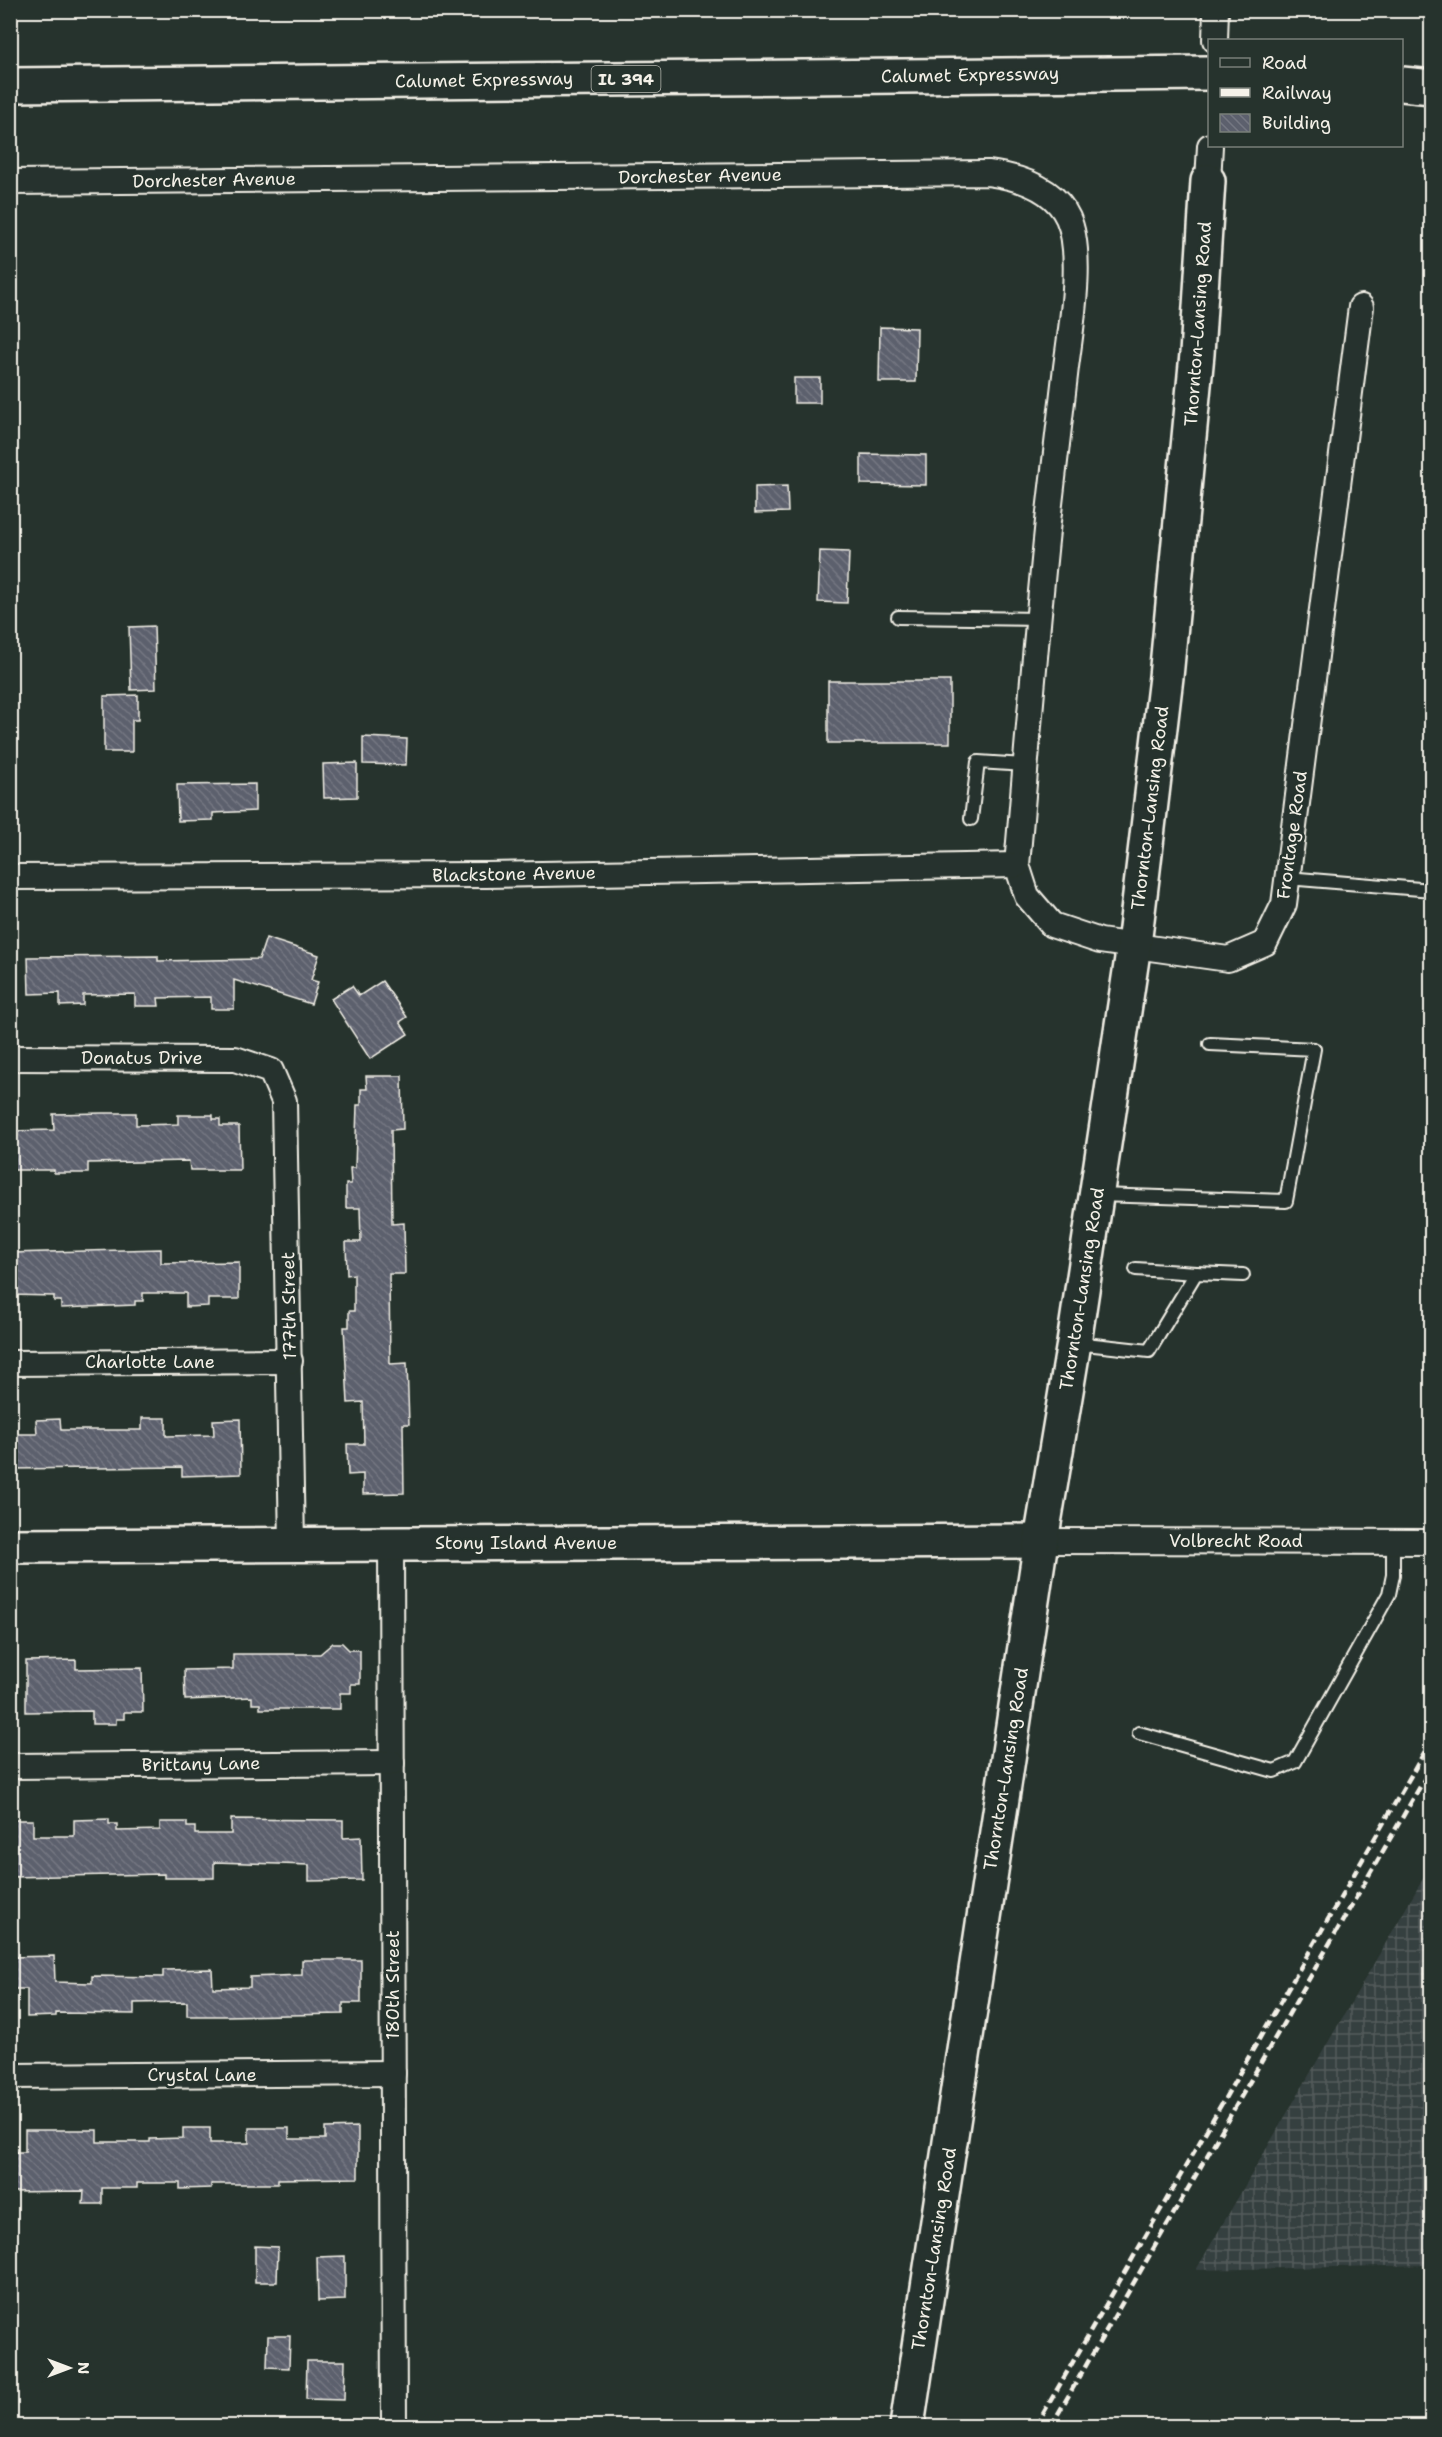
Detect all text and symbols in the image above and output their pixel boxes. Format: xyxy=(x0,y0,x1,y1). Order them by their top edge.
legend xyxy=(1208,39,1403,147)
text: Road xyxy=(1262,51,1307,75)
street label: Calumet Expressway xyxy=(881,61,1059,89)
street label: Calumet Expressway xyxy=(395,66,573,94)
road number: IL 394 xyxy=(592,66,660,92)
text: Railway xyxy=(1262,81,1332,105)
text: Building xyxy=(1262,111,1331,135)
street label: Dorchester Avenue xyxy=(618,163,782,189)
street label: Dorchester Avenue xyxy=(132,167,296,193)
street label: Thornton-Lansing Road xyxy=(1179,221,1217,427)
street label: Thornton-Lansing Road xyxy=(1126,705,1174,911)
street label: Frontage Road xyxy=(1271,769,1313,901)
street label: Blackstone Avenue xyxy=(432,861,596,887)
street label: Donatus Drive xyxy=(81,1046,203,1070)
street label: Thornton-Lansing Road xyxy=(1054,1186,1110,1392)
street label: 177th Street xyxy=(276,1252,302,1360)
street label: Charlotte Lane xyxy=(85,1350,215,1374)
street label: Volbrecht Road xyxy=(1169,1529,1303,1553)
street label: Stony Island Avenue xyxy=(435,1531,617,1555)
street label: Thornton-Lansing Road xyxy=(978,1666,1034,1872)
street label: Brittany Lane xyxy=(141,1751,261,1777)
street label: 180th Street xyxy=(381,1930,405,2040)
street label: Crystal Lane xyxy=(147,2063,257,2087)
street label: Thornton-Lansing Road xyxy=(906,2146,962,2352)
north arrow xyxy=(39,2338,99,2398)
text: N xyxy=(73,2362,94,2374)

